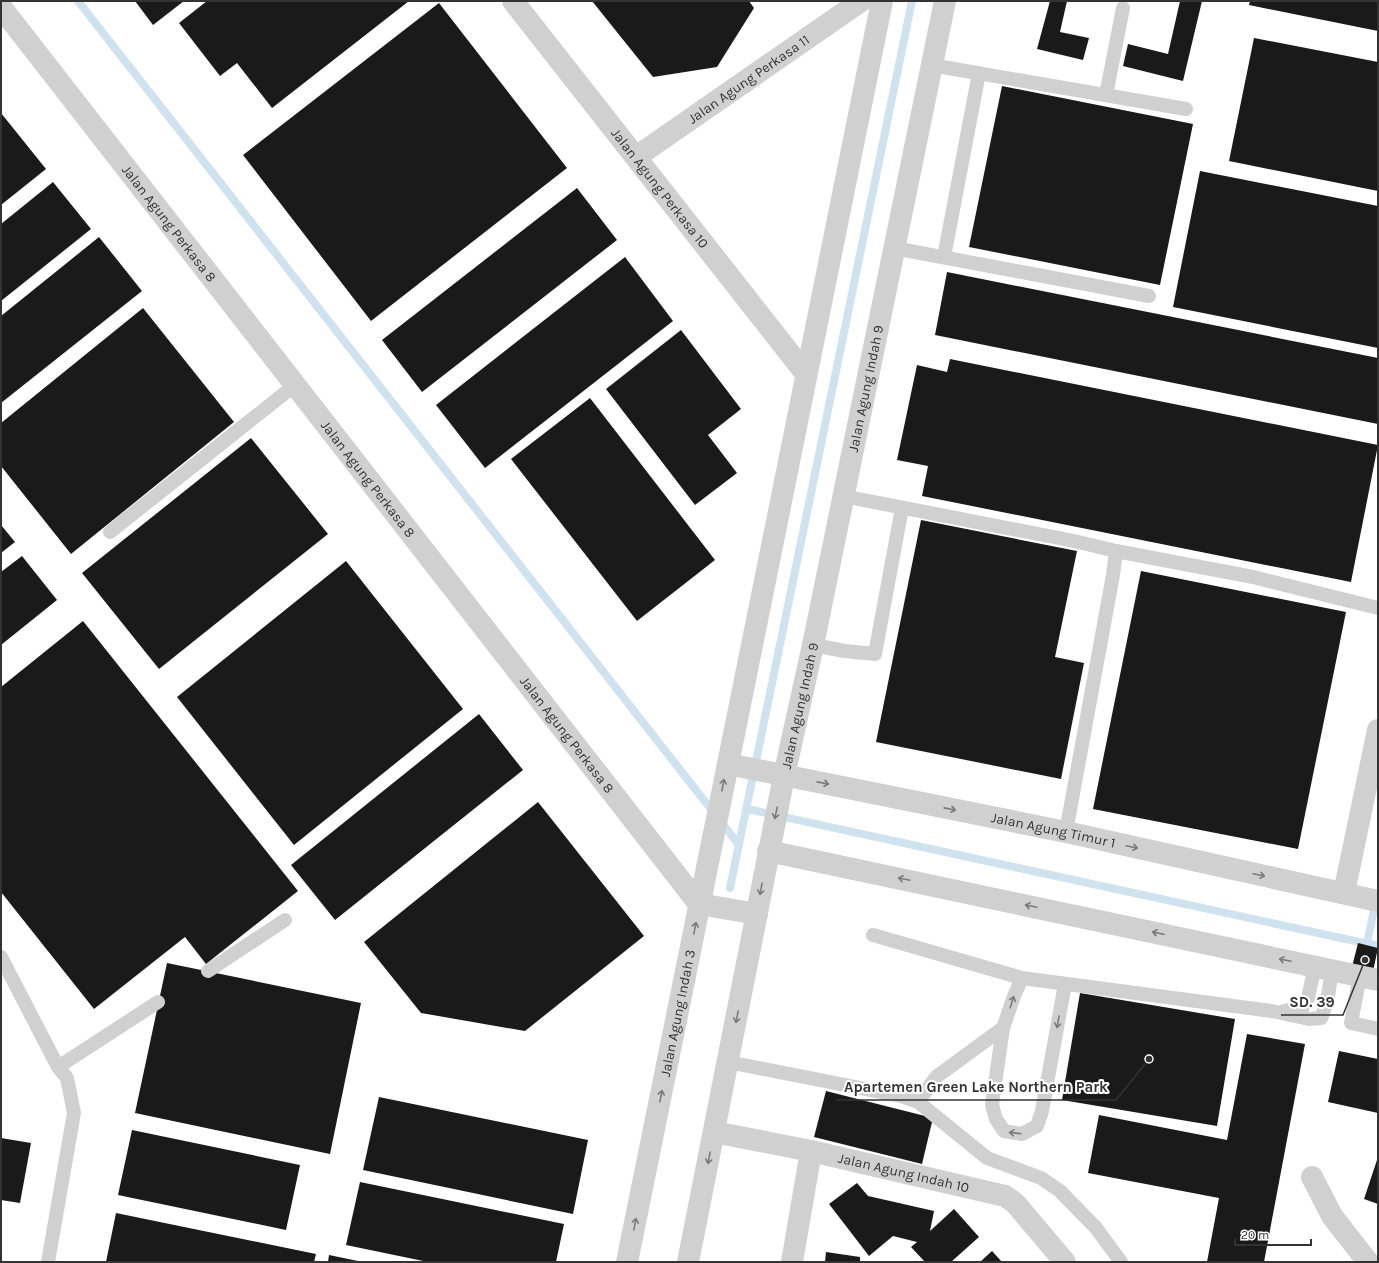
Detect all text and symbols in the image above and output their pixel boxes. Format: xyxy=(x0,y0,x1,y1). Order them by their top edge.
street label: Jalan Agung Perkasa 11 xyxy=(684,31,813,127)
street label: Jalan Agung Perkasa 10 xyxy=(608,125,712,252)
street label: Jalan Agung Perkasa 8 xyxy=(118,161,220,285)
street label: Jalan Agung Indah 9 xyxy=(844,324,887,454)
street label: Jalan Agung Perkasa 8 xyxy=(317,417,419,541)
street label: Jalan Agung Indah 9 xyxy=(777,641,822,771)
street label: Jalan Agung Perkasa 8 xyxy=(516,673,618,797)
one-way arrow xyxy=(720,779,728,792)
one-way arrow xyxy=(816,780,829,788)
one-way arrow xyxy=(943,805,956,813)
one-way arrow xyxy=(772,806,780,819)
street label: Jalan Agung Timur 1 xyxy=(990,809,1117,851)
one-way arrow xyxy=(1125,843,1138,851)
one-way arrow xyxy=(1252,871,1265,879)
one-way arrow xyxy=(897,875,910,883)
one-way arrow xyxy=(757,882,765,895)
one-way arrow xyxy=(1025,902,1038,910)
one-way arrow xyxy=(691,922,699,935)
one-way arrow xyxy=(1152,928,1165,936)
street label: Jalan Agung Indah 3 xyxy=(656,948,699,1078)
one-way arrow xyxy=(1279,955,1292,963)
callout: SD. 39 xyxy=(1281,988,1343,1015)
text: SD. 39 xyxy=(1289,993,1335,1011)
one-way arrow xyxy=(1009,996,1016,1009)
one-way arrow xyxy=(733,1010,741,1023)
one-way arrow xyxy=(1054,1015,1062,1028)
callout: Apartemen Green Lake Northern Park xyxy=(836,1073,1116,1100)
text: Apartemen Green Lake Northern Park xyxy=(844,1078,1108,1096)
one-way arrow xyxy=(657,1090,665,1103)
one-way arrow xyxy=(1009,1129,1022,1137)
street label: Jalan Agung Indah 10 xyxy=(836,1149,971,1196)
one-way arrow xyxy=(704,1151,712,1164)
one-way arrow xyxy=(631,1218,639,1231)
scale bar xyxy=(1235,1221,1311,1247)
text: 20 m xyxy=(1241,1228,1269,1242)

